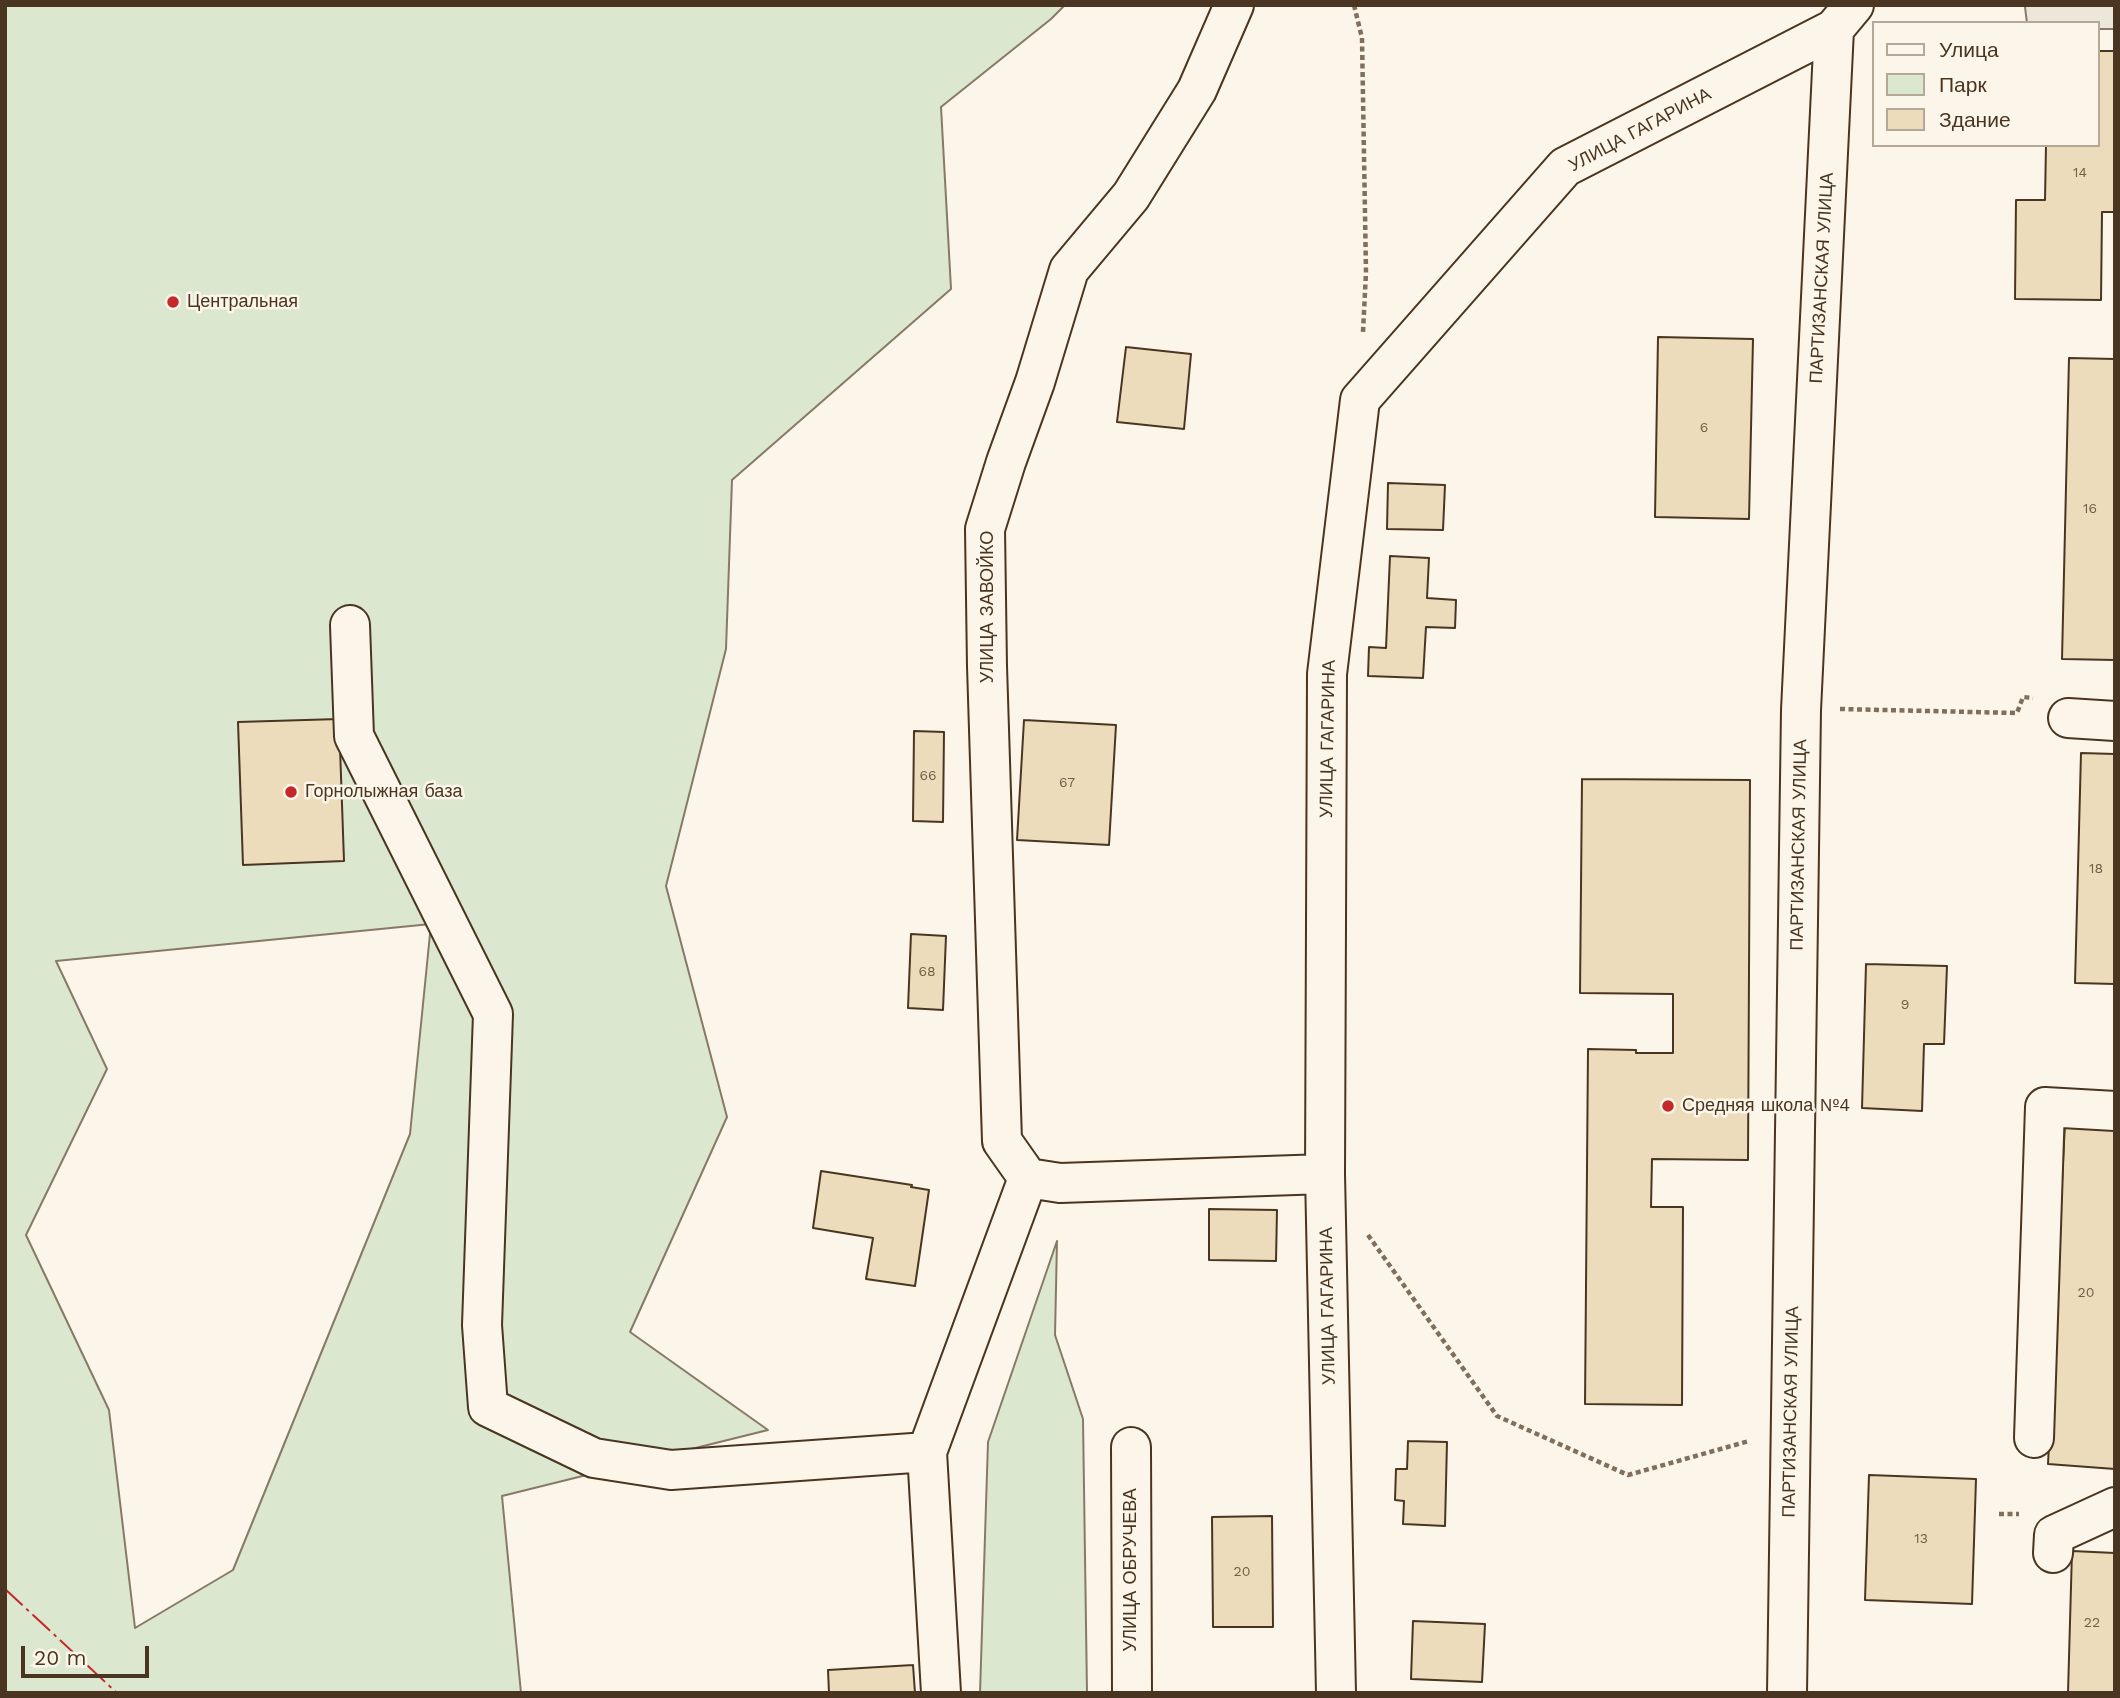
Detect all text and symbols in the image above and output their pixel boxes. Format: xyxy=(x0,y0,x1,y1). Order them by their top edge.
legend xyxy=(1871,21,2099,147)
text: Улица xyxy=(1939,37,1999,62)
text: Парк xyxy=(1939,72,1987,97)
street label: УЛИЦА ГАГАРИНА xyxy=(1565,83,1715,177)
text: Здание xyxy=(1939,107,2011,132)
house number: 14 xyxy=(2073,165,2087,181)
street label: ПАРТИЗАНСКАЯ УЛИЦА xyxy=(1806,172,1838,384)
place label: Центральная xyxy=(187,291,298,313)
marker: Центральная xyxy=(165,294,181,310)
house number: 6 xyxy=(1700,420,1708,436)
house number: 16 xyxy=(2083,501,2097,517)
street label: УЛИЦА ЗАВОЙКО xyxy=(977,531,999,683)
street label: УЛИЦА ГАГАРИНА xyxy=(1316,660,1340,818)
street label: ПАРТИЗАНСКАЯ УЛИЦА xyxy=(1786,739,1812,951)
house number: 66 xyxy=(919,768,937,784)
house number: 67 xyxy=(1059,775,1075,791)
place label: Горнолыжная база xyxy=(305,781,462,803)
marker: Горнолыжная база xyxy=(283,784,299,800)
house number: 18 xyxy=(2089,861,2103,877)
house number: 68 xyxy=(918,964,936,980)
house number: 9 xyxy=(1901,997,1909,1013)
place label: Средняя школа №4 xyxy=(1682,1095,1850,1117)
marker: Средняя школа №4 xyxy=(1660,1098,1676,1114)
street label: УЛИЦА ГАГАРИНА xyxy=(1316,1227,1340,1385)
house number: 20 xyxy=(2078,1285,2094,1301)
street label: ПАРТИЗАНСКАЯ УЛИЦА xyxy=(1778,1306,1804,1518)
street label: УЛИЦА ОБРУЧЕВА xyxy=(1120,1488,1142,1652)
house number: 13 xyxy=(1914,1531,1928,1547)
house number: 20 xyxy=(1234,1564,1250,1580)
house number: 22 xyxy=(2084,1615,2100,1631)
scale bar xyxy=(24,1632,152,1676)
text: 20 m xyxy=(34,1645,86,1670)

